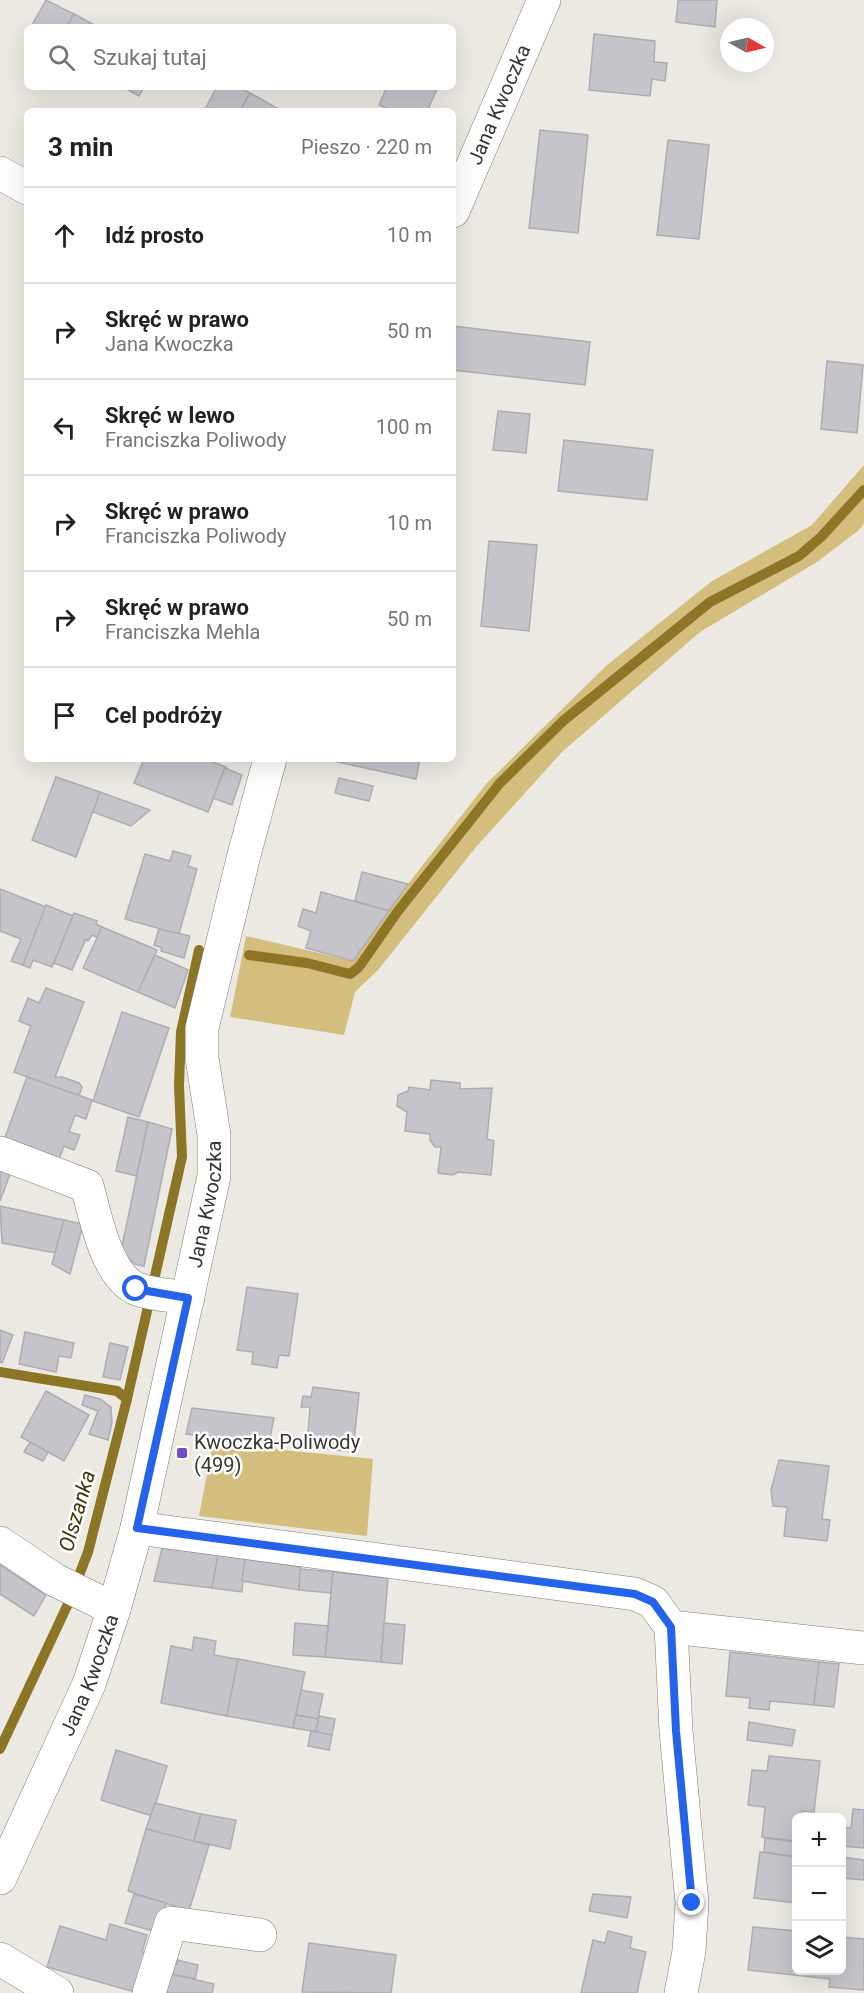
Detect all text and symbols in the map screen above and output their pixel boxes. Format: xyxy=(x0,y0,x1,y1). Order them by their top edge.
north arrow xyxy=(720,18,774,72)
search box xyxy=(24,24,456,90)
icon: search xyxy=(45,41,78,74)
street label: Jana Kwoczka xyxy=(462,41,535,168)
text: Szukaj tutaj xyxy=(93,45,207,70)
text: 3 min xyxy=(48,132,113,162)
text: Pieszo · 220 m xyxy=(301,135,432,159)
icon: ahead xyxy=(48,219,81,252)
text: Idź prosto xyxy=(105,223,204,248)
text: 10 m xyxy=(387,223,432,247)
text: Skręć w prawo xyxy=(105,307,249,332)
icon: right xyxy=(48,315,81,348)
text: 50 m xyxy=(387,319,432,343)
text: Jana Kwoczka xyxy=(105,332,234,356)
text: Skręć w lewo xyxy=(105,403,235,428)
icon: left xyxy=(48,411,81,444)
text: 100 m xyxy=(376,415,432,439)
text: Franciszka Poliwody xyxy=(105,428,286,452)
text: Skręć w prawo xyxy=(105,499,249,524)
icon: right xyxy=(48,507,81,540)
text: 10 m xyxy=(387,511,432,535)
text: Franciszka Poliwody xyxy=(105,524,286,548)
text: Skręć w prawo xyxy=(105,595,249,620)
icon: right xyxy=(48,603,81,636)
text: 50 m xyxy=(387,607,432,631)
text: Franciszka Mehla xyxy=(105,620,261,644)
icon: arrive xyxy=(48,699,81,732)
text: Cel podróży xyxy=(105,703,222,728)
street label: Jana Kwoczka xyxy=(182,1141,227,1270)
route start xyxy=(122,1275,148,1301)
place label: Kwoczka-Poliwody (499) xyxy=(194,1430,361,1477)
marker: Kwoczka-Poliwody (499) xyxy=(175,1446,189,1460)
water label: Olszanka xyxy=(54,1468,100,1554)
street label: Jana Kwoczka xyxy=(55,1611,123,1740)
map controls xyxy=(792,1813,846,1975)
button: + xyxy=(792,1813,846,1867)
button: − xyxy=(792,1867,846,1921)
route end xyxy=(678,1889,704,1915)
button: layers xyxy=(792,1921,846,1975)

